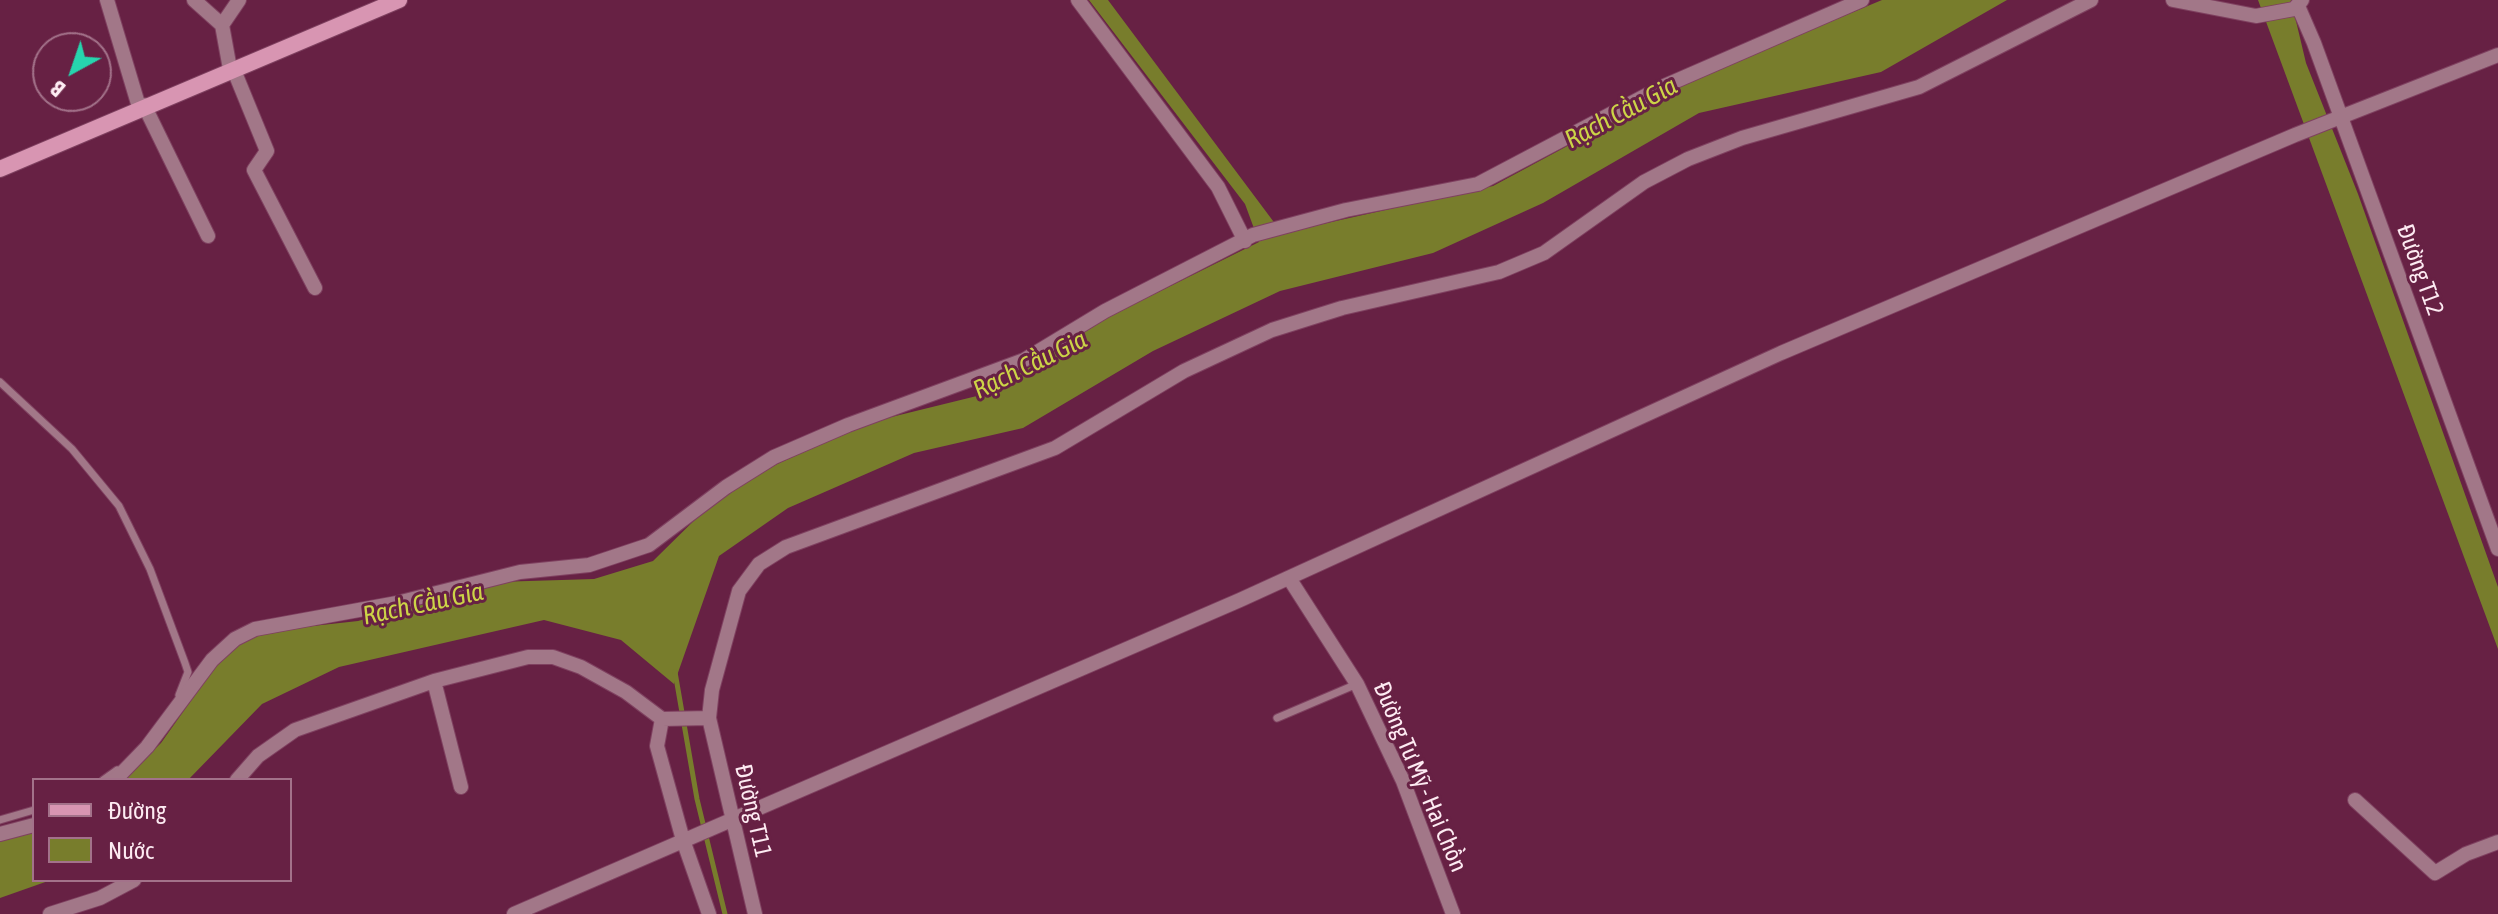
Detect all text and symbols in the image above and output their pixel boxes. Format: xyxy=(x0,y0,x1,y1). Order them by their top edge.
north arrow xyxy=(32,32,112,112)
water label: Rạch Cầu Gia xyxy=(1560,70,1682,156)
text: B xyxy=(46,76,70,102)
street label: Đường T12 xyxy=(2390,221,2450,319)
water label: Rạch Cầu Gia xyxy=(968,324,1092,406)
water label: Rạch Cầu Gia xyxy=(360,576,486,632)
street label: Đường Tư Mỹ - Hai Chồn xyxy=(1367,678,1473,876)
street label: Đường T11 xyxy=(728,762,778,860)
legend xyxy=(32,778,292,882)
text: Đường xyxy=(108,797,166,824)
text: Nước xyxy=(108,837,154,864)

